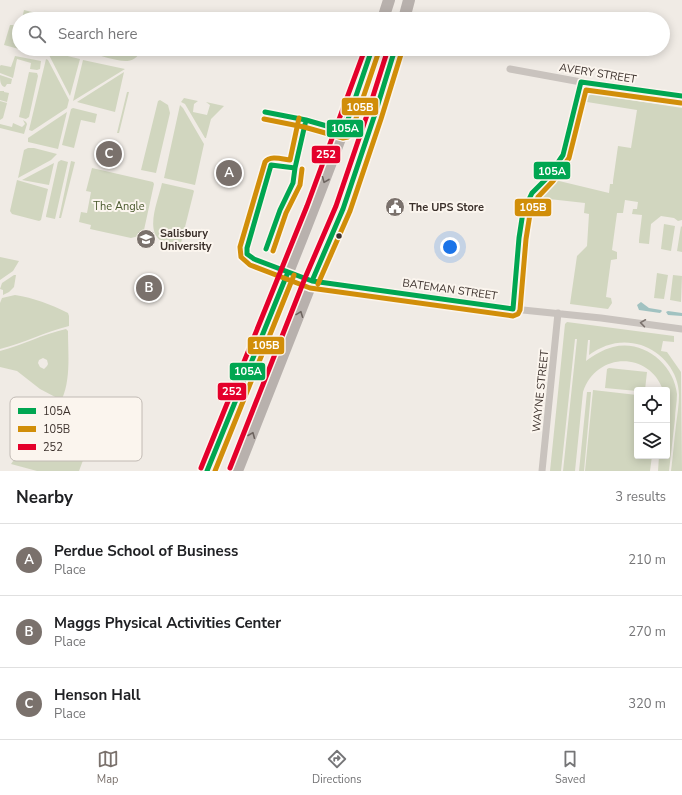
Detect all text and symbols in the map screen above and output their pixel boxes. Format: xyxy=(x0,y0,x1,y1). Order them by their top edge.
search box xyxy=(12,12,670,56)
icon: search xyxy=(26,23,48,45)
text: Search here xyxy=(58,24,138,44)
street label: AVERY STREET xyxy=(558,60,638,87)
line badge: 105B xyxy=(341,97,379,116)
text: 105B xyxy=(346,100,374,115)
line badge: 105A xyxy=(326,119,364,138)
text: 105A xyxy=(331,121,360,136)
pin: C xyxy=(96,139,122,169)
line badge: 252 xyxy=(311,145,341,164)
text: 252 xyxy=(316,147,336,162)
pin: A xyxy=(216,158,242,188)
line badge: 105A xyxy=(533,161,571,180)
text: 105A xyxy=(538,164,567,179)
one-way arrow xyxy=(321,176,329,183)
public building icon: The UPS Store xyxy=(384,196,406,218)
line badge: 105B xyxy=(514,198,552,217)
park label: The Angle xyxy=(93,199,145,214)
place label: The UPS Store xyxy=(409,200,484,215)
text: 105B xyxy=(519,200,547,215)
place label: Salisbury University xyxy=(160,226,212,254)
school or university icon: Salisbury University xyxy=(135,228,157,250)
unlabelled marker xyxy=(334,231,344,241)
your location xyxy=(440,237,460,257)
pin: B xyxy=(136,273,162,303)
street label: BATEMAN STREET xyxy=(401,275,499,304)
one-way arrow xyxy=(295,310,303,317)
one-way arrow xyxy=(640,319,646,328)
line badge: 105B xyxy=(247,336,285,355)
text: 105B xyxy=(252,338,280,353)
street label: WAYNE STREET xyxy=(529,349,552,433)
line badge: 105A xyxy=(229,362,266,381)
text: 105A xyxy=(234,364,263,379)
line badge: 252 xyxy=(217,382,247,401)
text: 252 xyxy=(222,384,242,399)
map controls xyxy=(634,387,670,459)
button: locate xyxy=(634,387,670,423)
legend xyxy=(10,397,142,461)
text: 105A xyxy=(43,404,71,419)
text: 105B xyxy=(43,422,70,437)
button: layers xyxy=(634,423,670,459)
one-way arrow xyxy=(247,431,255,438)
text: 252 xyxy=(43,440,63,455)
text: Nearby xyxy=(16,486,73,509)
text: 3 results xyxy=(615,488,666,506)
text: Perdue School of Business xyxy=(54,541,238,561)
text: A xyxy=(24,551,34,569)
text: 210 m xyxy=(628,551,666,569)
text: Place xyxy=(54,561,86,579)
text: Maggs Physical Activities Center xyxy=(54,613,281,633)
text: B xyxy=(25,623,33,641)
text: 270 m xyxy=(628,623,666,641)
text: Place xyxy=(54,633,86,651)
text: Henson Hall xyxy=(54,685,141,705)
text: C xyxy=(25,695,33,713)
text: 320 m xyxy=(628,695,666,713)
text: Place xyxy=(54,705,86,723)
tab: Map xyxy=(97,748,119,787)
tab: Directions xyxy=(312,748,362,787)
tab: Saved xyxy=(555,748,585,787)

